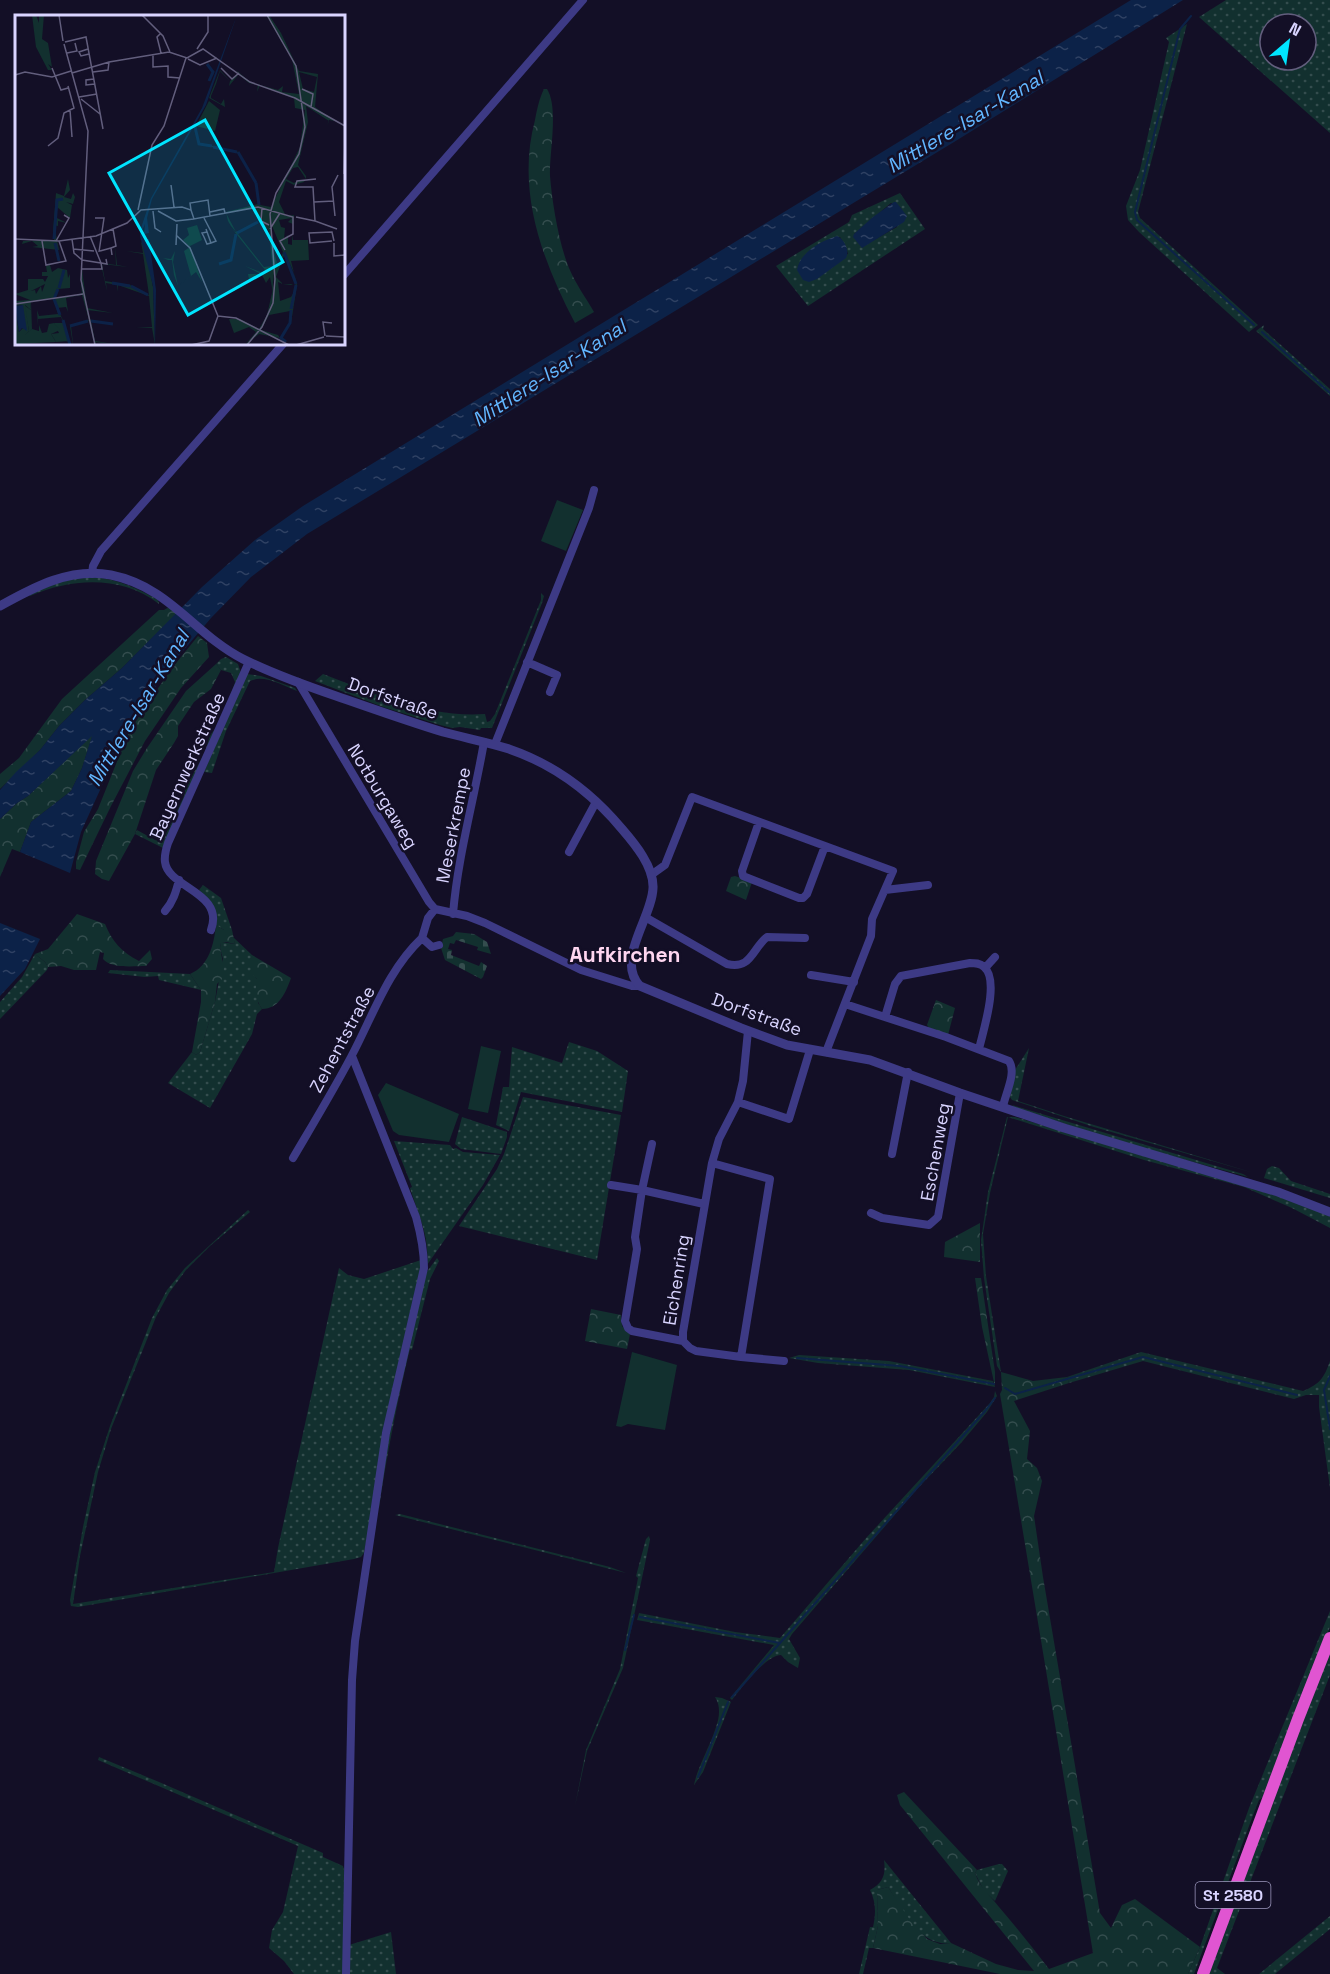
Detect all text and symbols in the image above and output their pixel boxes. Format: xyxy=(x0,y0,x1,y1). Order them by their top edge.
north arrow xyxy=(1258,12,1318,72)
inset map xyxy=(15,15,345,345)
text: N xyxy=(1285,18,1305,41)
water label: Mittlere-Isar-Kanal xyxy=(882,64,1050,179)
water label: Mittlere-Isar-Kanal xyxy=(467,312,633,432)
water label: Mittlere-Isar-Kanal xyxy=(81,623,196,791)
street label: Dorfstraße xyxy=(345,672,441,724)
street label: Bayernwerkstraße xyxy=(144,689,230,843)
street label: Notburgaweg xyxy=(343,739,423,853)
street label: Meserkrempe xyxy=(430,765,476,885)
district label: Aufkirchen xyxy=(569,941,681,968)
street label: Zehentstraße xyxy=(304,982,380,1096)
street label: Dorfstraße xyxy=(709,987,805,1041)
street label: Eschenweg xyxy=(915,1101,955,1203)
street label: Eichenring xyxy=(657,1233,695,1327)
road number: St 2580 xyxy=(1196,1882,1270,1908)

